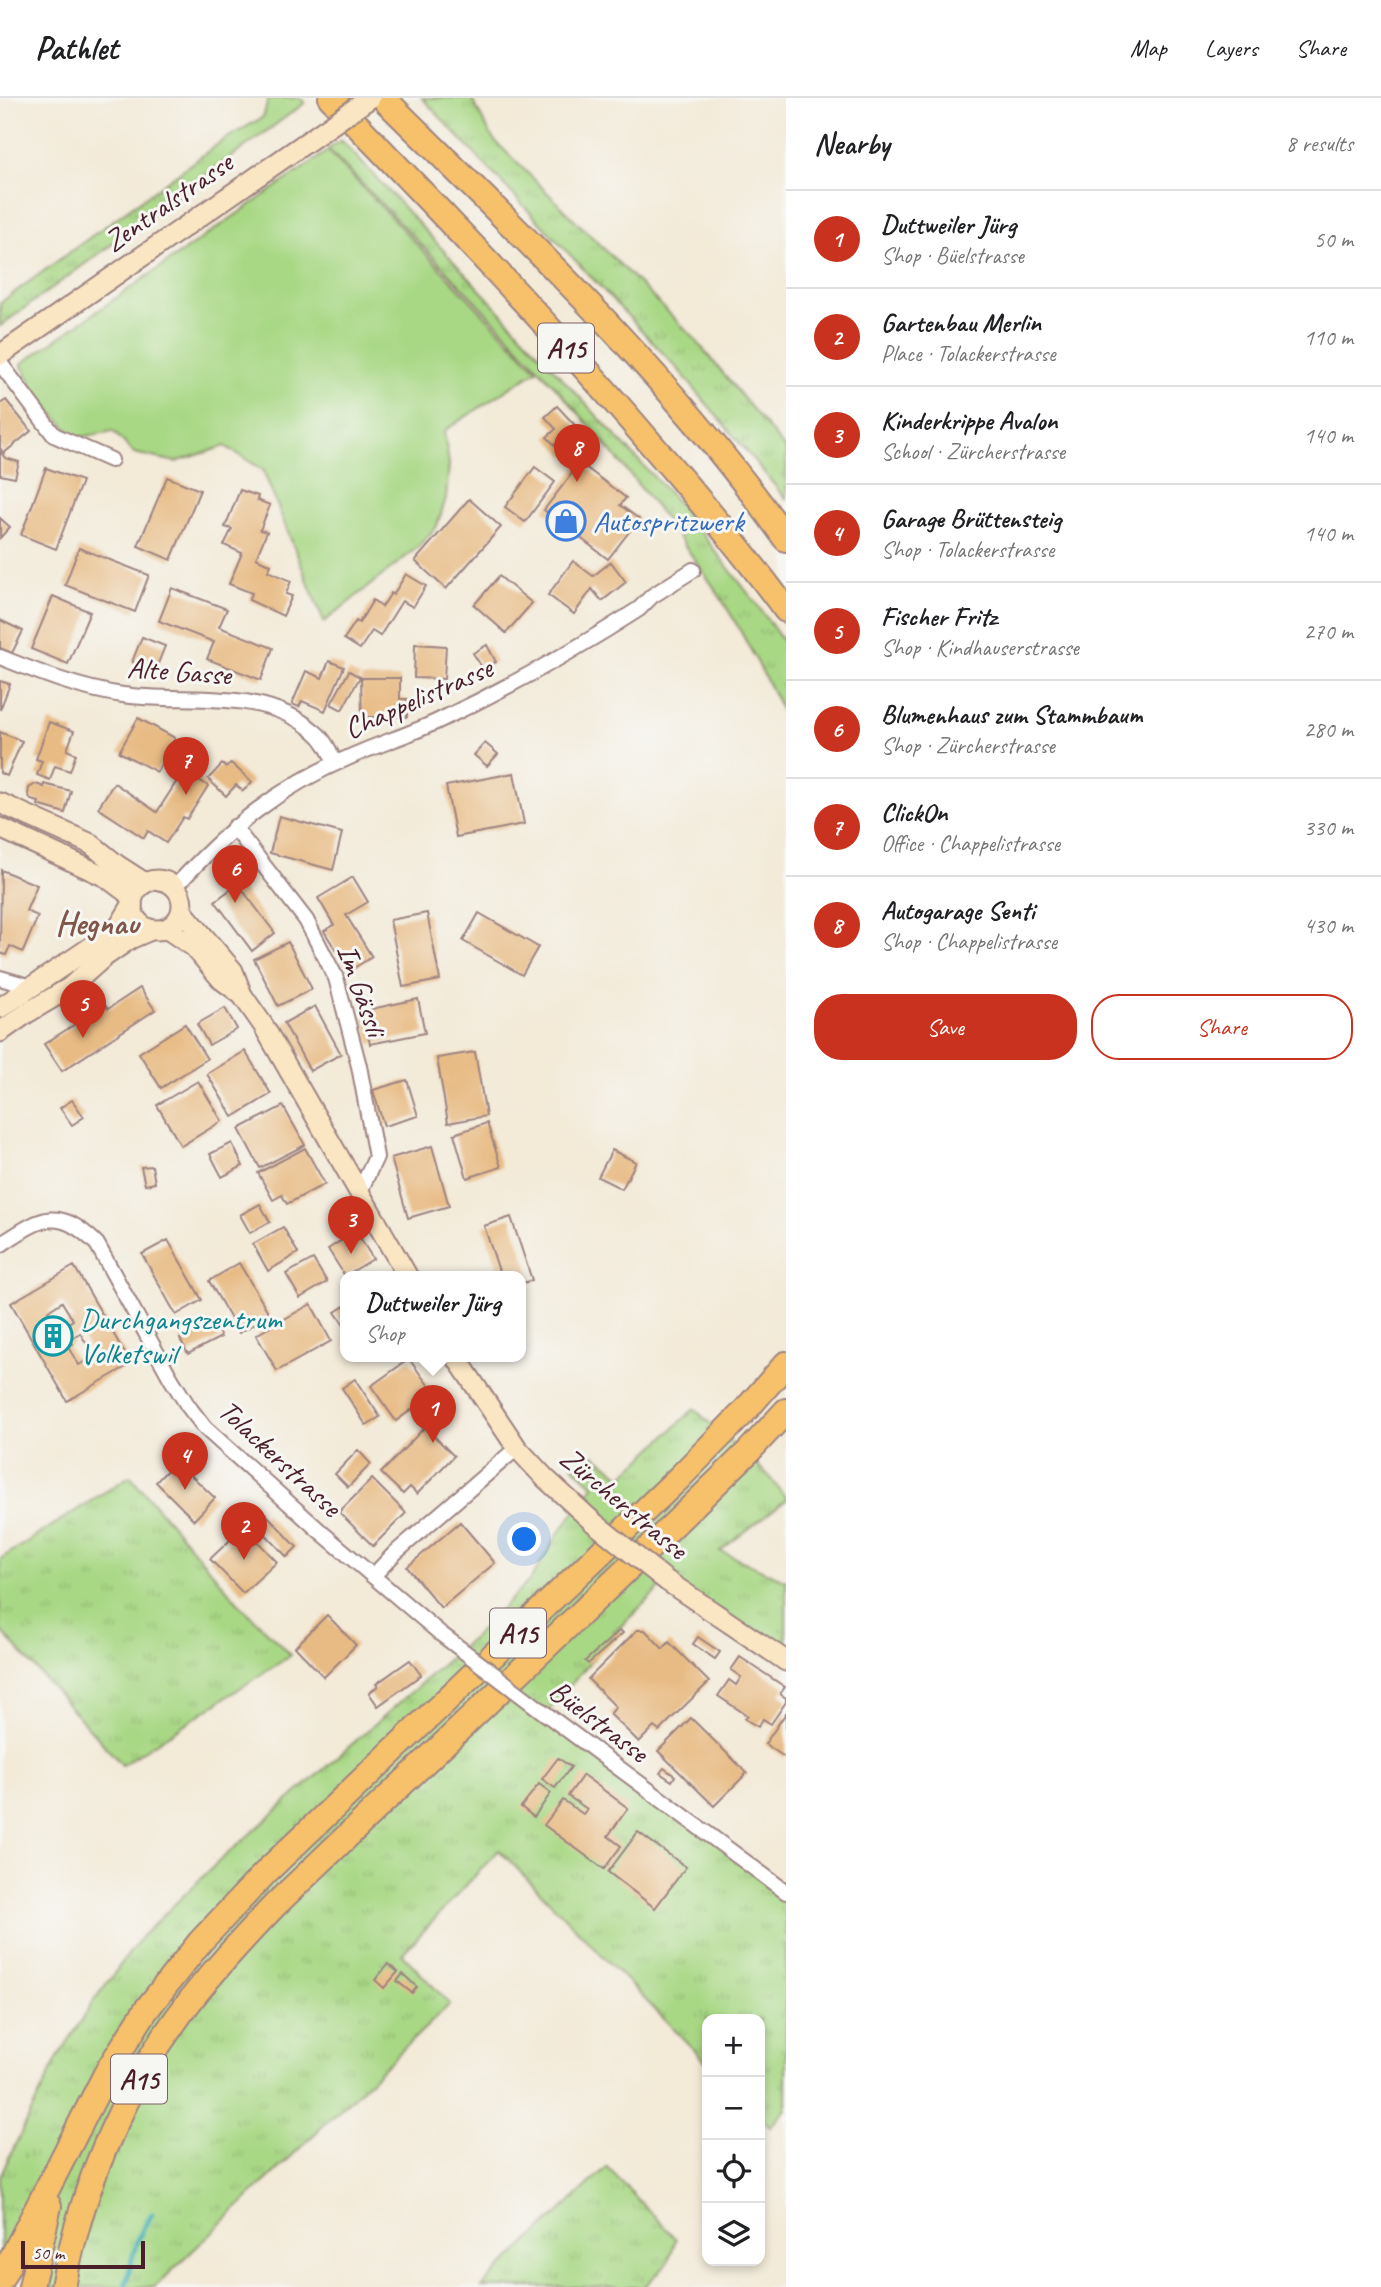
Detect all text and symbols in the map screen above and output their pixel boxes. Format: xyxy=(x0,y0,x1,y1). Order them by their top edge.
text: Pathlet xyxy=(35,27,118,69)
text: Map xyxy=(1130,33,1167,63)
text: Layers xyxy=(1205,33,1258,63)
text: Share xyxy=(1296,33,1346,63)
text: Nearby xyxy=(814,125,890,163)
text: 8 results xyxy=(1286,129,1353,158)
street label: Zentralstrasse xyxy=(96,142,242,260)
text: Duttweiler Jürg xyxy=(881,208,1016,241)
text: 1 xyxy=(832,225,842,254)
text: 50 m xyxy=(1314,225,1353,254)
text: Shop · Büelstrasse xyxy=(881,241,1024,270)
text: Gartenbau Merlin xyxy=(881,306,1041,339)
text: 2 xyxy=(832,323,842,352)
text: 110 m xyxy=(1304,323,1353,352)
road number: A15 xyxy=(538,324,594,372)
text: Place · Tolackerstrasse xyxy=(881,339,1056,368)
text: Kinderkrippe Avalon xyxy=(881,404,1057,437)
text: 3 xyxy=(832,421,842,450)
text: 140 m xyxy=(1304,421,1353,450)
pin: 8 xyxy=(554,424,600,482)
text: School · Zürcherstrasse xyxy=(881,437,1065,466)
shop icon: Autospritzwerk xyxy=(545,500,587,542)
place label: Autospritzwerk xyxy=(593,502,746,540)
text: Garage Brüttensteig xyxy=(881,502,1061,535)
text: 4 xyxy=(832,519,842,548)
text: 140 m xyxy=(1304,519,1353,548)
text: Shop · Tolackerstrasse xyxy=(881,535,1054,564)
text: Fischer Fritz xyxy=(881,600,997,633)
text: 5 xyxy=(832,617,842,646)
text: 270 m xyxy=(1304,617,1353,646)
text: Shop · Kindhauserstrasse xyxy=(881,633,1079,662)
street label: Alte Gasse xyxy=(126,648,234,694)
street label: Chappelistrasse xyxy=(338,648,500,748)
text: Blumenhaus zum Stammbaum xyxy=(881,698,1142,731)
text: 6 xyxy=(832,715,842,744)
text: 280 m xyxy=(1304,715,1353,744)
text: Shop · Zürcherstrasse xyxy=(881,731,1055,760)
pin: 7 xyxy=(163,737,209,795)
text: ClickOn xyxy=(881,796,947,829)
text: 7 xyxy=(832,813,842,842)
text: 330 m xyxy=(1304,813,1353,842)
text: Office · Chappelistrasse xyxy=(881,829,1060,858)
pin: 6 xyxy=(212,845,258,903)
text: Autogarage Senti xyxy=(881,894,1035,927)
district label: Hegnau xyxy=(56,902,141,944)
text: 8 xyxy=(832,911,842,940)
text: 430 m xyxy=(1304,911,1353,940)
text: Shop · Chappelistrasse xyxy=(881,927,1057,956)
street label: Im Gässli xyxy=(329,939,397,1044)
pin: 5 xyxy=(60,980,106,1038)
button: Save xyxy=(814,994,1077,1060)
button: Share xyxy=(1091,994,1353,1060)
pin: 3 xyxy=(328,1196,374,1254)
popup xyxy=(340,1271,526,1362)
text: Duttweiler Jürg xyxy=(366,1286,500,1319)
place label: Durchgangszentrum Volketswil xyxy=(80,1300,283,1372)
building icon: Durchgangszentrum Volketswil xyxy=(32,1315,74,1357)
text: Shop xyxy=(366,1319,405,1348)
pin: 1 xyxy=(410,1385,456,1443)
street label: Tolackerstrasse xyxy=(210,1391,351,1526)
pin: 4 xyxy=(162,1432,208,1490)
street label: Zürcherstrasse xyxy=(552,1438,697,1569)
pin: 2 xyxy=(221,1502,267,1560)
your location xyxy=(507,1522,541,1556)
road number: A15 xyxy=(490,1608,546,1658)
street label: Büelstrasse xyxy=(542,1671,658,1772)
map controls xyxy=(702,2014,765,2266)
button: + xyxy=(702,2014,765,2077)
road number: A15 xyxy=(111,2054,167,2104)
button: − xyxy=(702,2077,765,2140)
button: locate xyxy=(702,2140,765,2203)
button: layers xyxy=(702,2203,765,2266)
scale bar xyxy=(21,2238,145,2270)
text: 50 m xyxy=(32,2241,64,2265)

